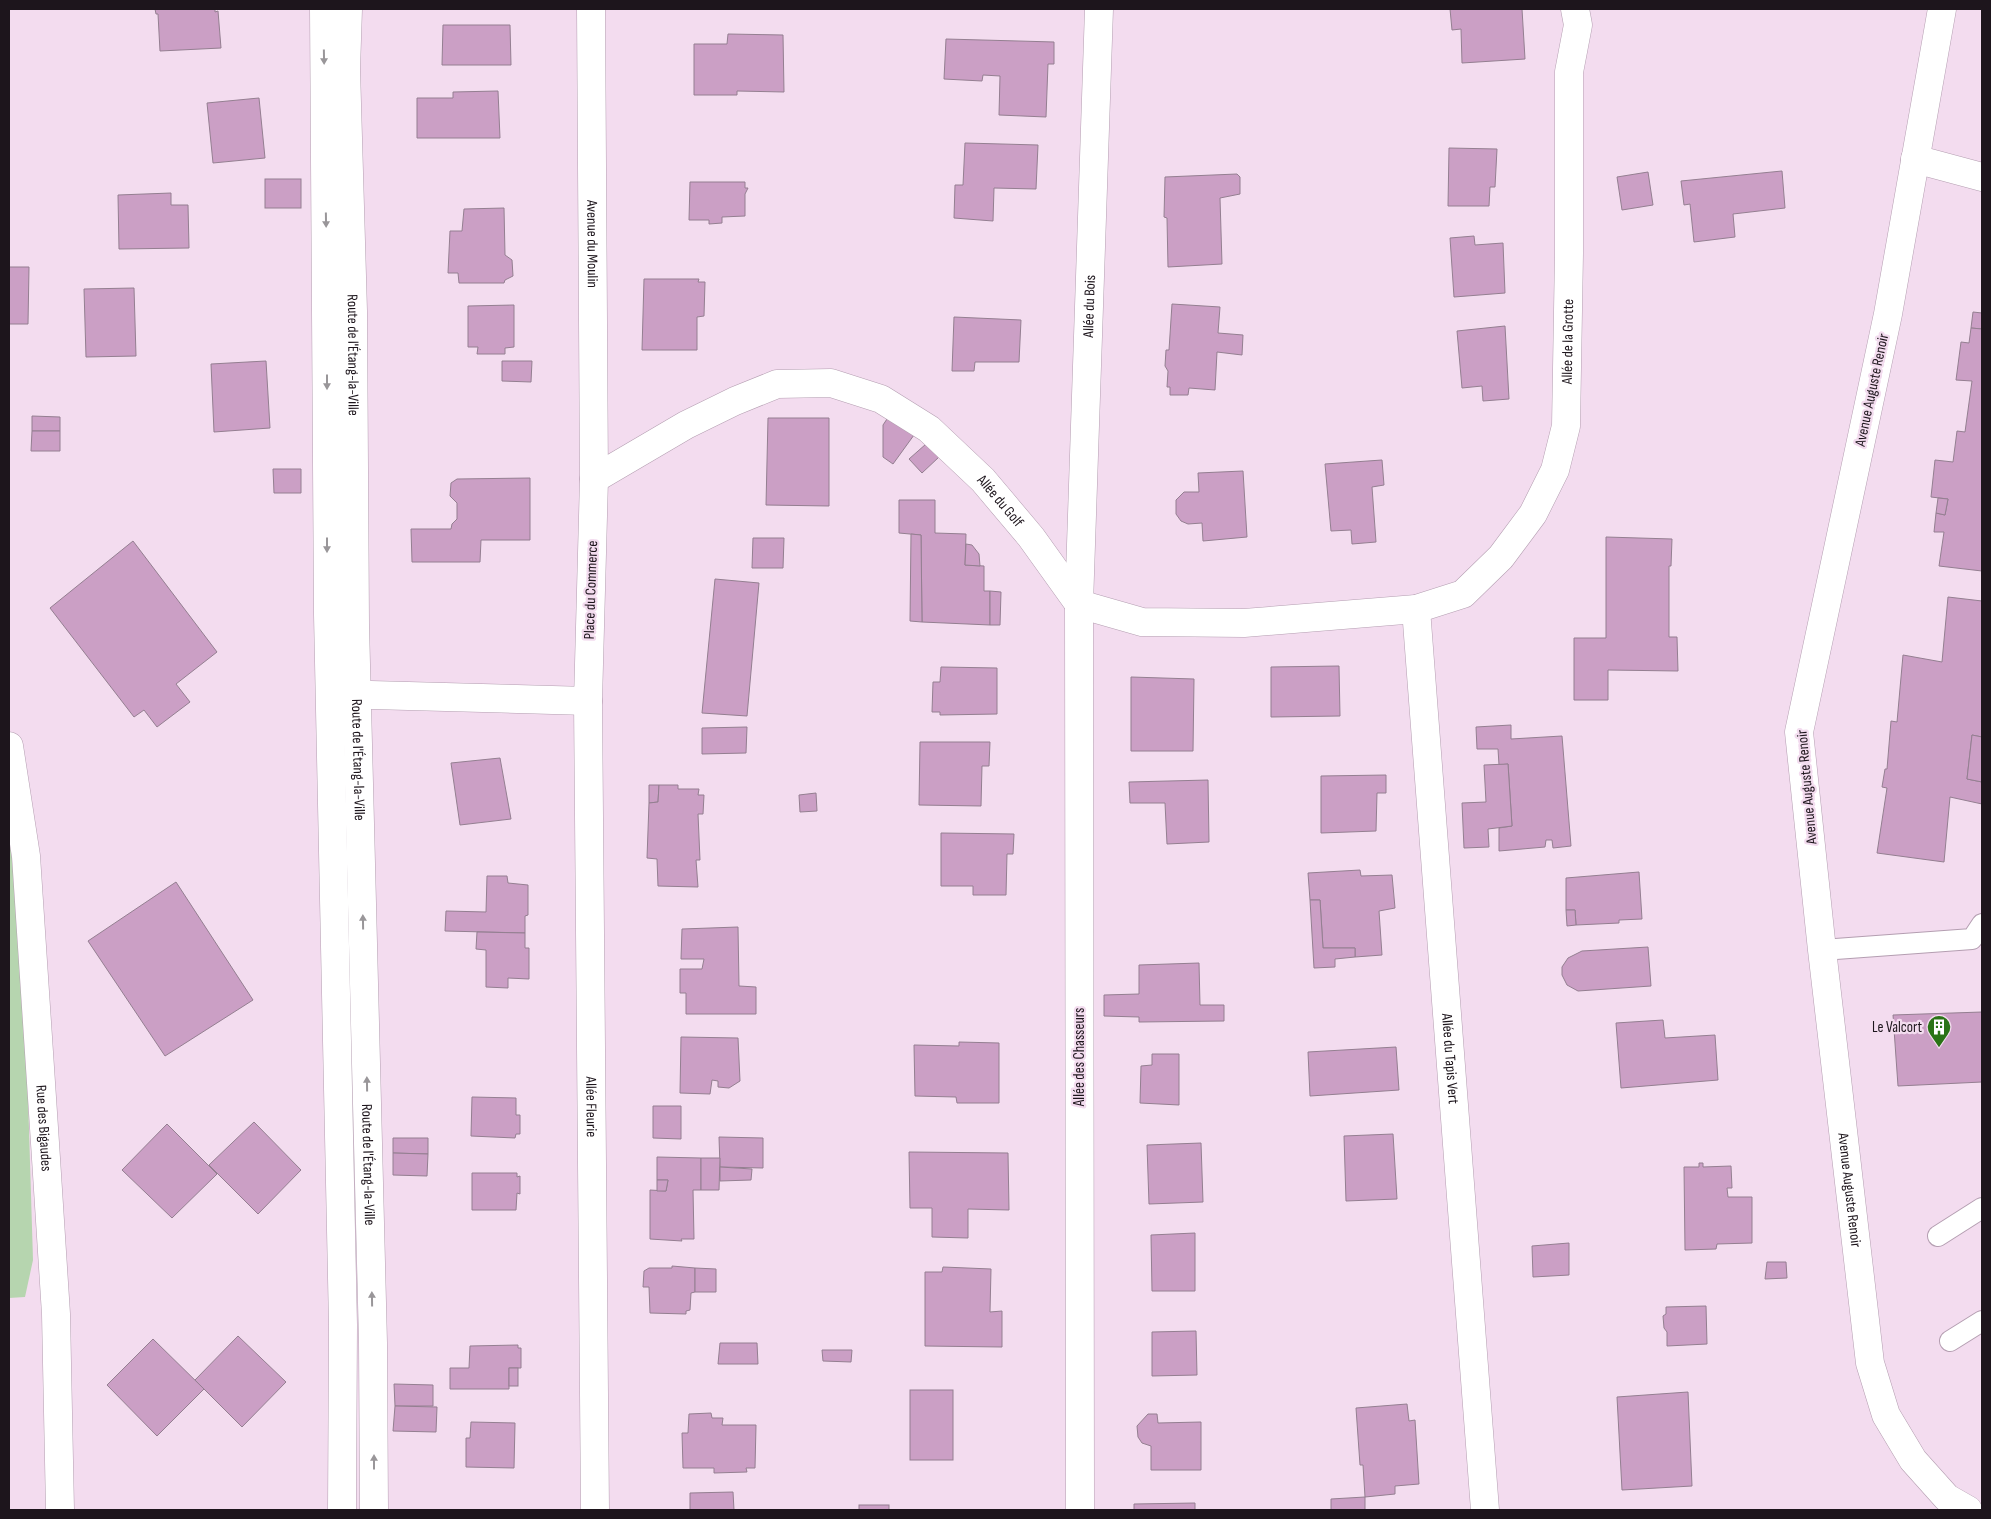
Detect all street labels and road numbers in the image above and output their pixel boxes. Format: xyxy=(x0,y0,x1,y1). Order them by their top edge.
street label: Avenue du Moulin xyxy=(583,199,602,288)
street label: Allée du Bois xyxy=(1078,275,1100,339)
street label: Route de l'Étang-la-Ville xyxy=(343,294,363,416)
street label: Allée de la Grotte xyxy=(1557,299,1578,385)
street label: Avenue Auguste Renoir xyxy=(1851,331,1893,449)
street label: Allée du Golf xyxy=(973,470,1028,531)
street label: Place du Commerce xyxy=(580,540,602,640)
street label: Route de l'Étang-la-Ville xyxy=(347,699,369,821)
street label: Avenue Auguste Renoir xyxy=(1792,728,1822,846)
street label: Allée des Chasseurs xyxy=(1070,1008,1089,1107)
street label: Allée du Tapis Vert xyxy=(1437,1012,1463,1105)
street label: Allée Fleurie xyxy=(582,1076,601,1137)
street label: Rue des Bigaudes xyxy=(32,1084,56,1172)
street label: Route de l'Étang-la-Ville xyxy=(358,1104,380,1226)
street label: Avenue Auguste Renoir xyxy=(1834,1131,1866,1249)

